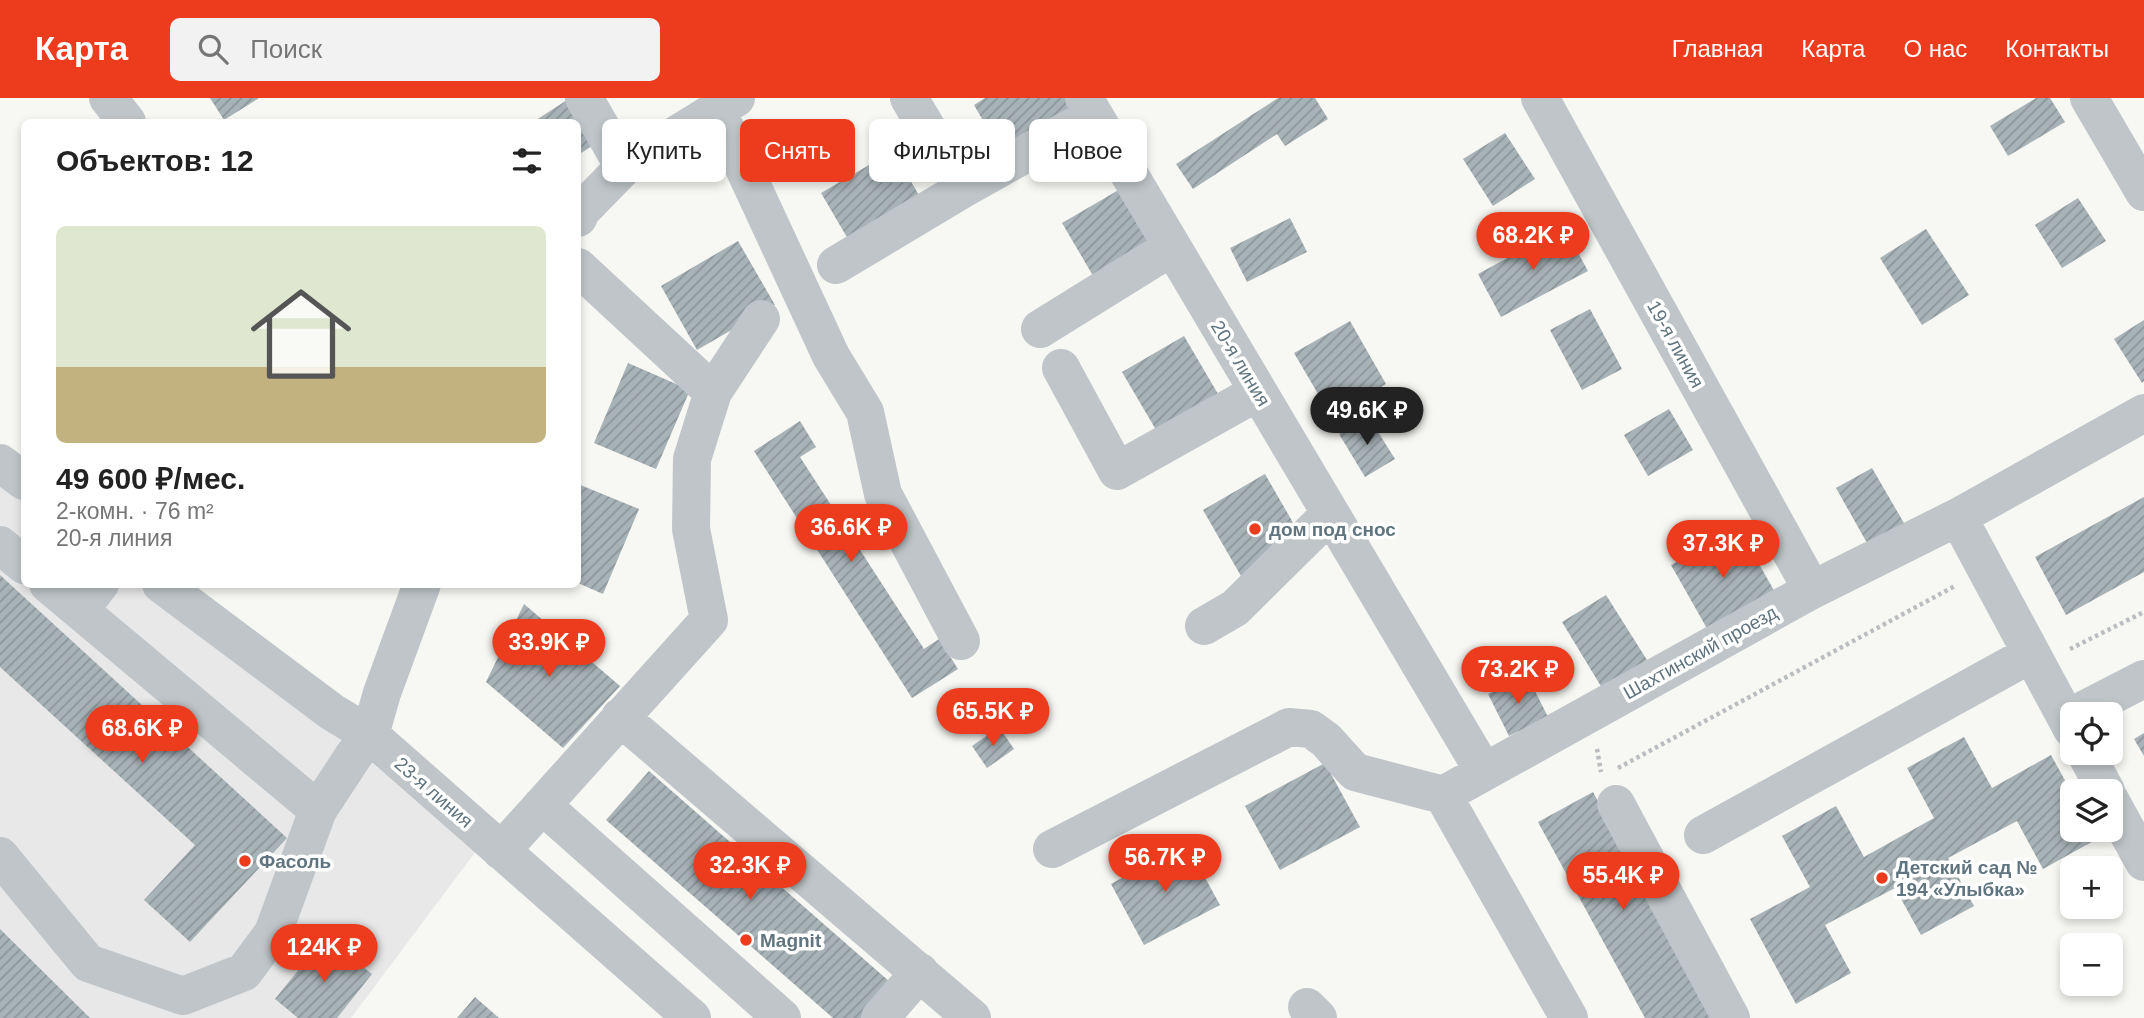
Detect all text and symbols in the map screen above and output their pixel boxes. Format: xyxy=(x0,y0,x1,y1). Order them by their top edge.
search box xyxy=(170,18,660,81)
text: Карта xyxy=(35,30,128,67)
icon: search xyxy=(194,30,232,68)
text: Поиск xyxy=(250,34,322,64)
text: Главная xyxy=(1672,35,1763,62)
text: Карта xyxy=(1801,35,1865,62)
text: О нас xyxy=(1903,35,1967,62)
text: Контакты xyxy=(2005,35,2109,62)
chip: Купить xyxy=(602,119,726,182)
chip: Снять xyxy=(740,119,855,182)
chip: Фильтры xyxy=(869,119,1015,182)
chip: Новое xyxy=(1029,119,1147,182)
icon: filters xyxy=(508,142,546,180)
text: Объектов: 12 xyxy=(56,144,254,177)
pin: 68.2K ₽ xyxy=(1468,212,1598,272)
text: 68.2K ₽ xyxy=(1492,222,1574,248)
icon: home xyxy=(238,271,364,397)
street label: 19-я линия xyxy=(1643,297,1708,391)
street label: 20-я линия xyxy=(1207,317,1274,410)
pin: 49.6K ₽ xyxy=(1302,388,1432,447)
text: 49.6K ₽ xyxy=(1326,397,1408,423)
text: 49 600 ₽/мес. xyxy=(56,462,245,495)
text: 2-комн. · 76 m² xyxy=(56,498,214,524)
pin: 36.6K ₽ xyxy=(786,504,916,564)
text: 36.6K ₽ xyxy=(810,514,892,540)
place label: дом под снос xyxy=(1269,519,1396,540)
pin: 37.3K ₽ xyxy=(1658,520,1788,580)
marker: дом под снос xyxy=(1247,521,1263,537)
text: 20-я линия xyxy=(56,525,172,551)
text: 37.3K ₽ xyxy=(1682,530,1764,556)
street label: Шахтинский проезд xyxy=(1620,601,1781,703)
pin: 33.9K ₽ xyxy=(484,620,614,679)
text: 33.9K ₽ xyxy=(508,629,590,655)
pin: 73.2K ₽ xyxy=(1453,646,1583,706)
text: 73.2K ₽ xyxy=(1477,656,1559,682)
pin: 65.5K ₽ xyxy=(928,688,1058,748)
text: 65.5K ₽ xyxy=(952,698,1034,724)
map controls xyxy=(2060,702,2123,996)
button: locate xyxy=(2060,702,2123,765)
pin: 68.6K ₽ xyxy=(77,706,207,765)
text: 68.6K ₽ xyxy=(101,715,183,741)
street label: 23-я линия xyxy=(391,753,477,832)
button: layers xyxy=(2060,779,2123,842)
pin: 56.7K ₽ xyxy=(1100,834,1230,894)
pin: 32.3K ₽ xyxy=(685,842,815,902)
text: 56.7K ₽ xyxy=(1124,844,1206,870)
place label: Фасоль xyxy=(259,851,331,872)
text: 32.3K ₽ xyxy=(709,852,791,878)
pin: 55.4K ₽ xyxy=(1558,852,1688,912)
marker: Фасоль xyxy=(237,853,253,869)
button: + xyxy=(2060,856,2123,919)
place label: Детский сад № 194 «Улыбка» xyxy=(1896,857,2038,900)
text: 55.4K ₽ xyxy=(1582,862,1664,888)
marker: Детский сад № 194 «Улыбка» xyxy=(1874,870,1890,886)
pin: 124K ₽ xyxy=(267,924,381,984)
place label: Magnit xyxy=(760,930,822,951)
marker: Magnit xyxy=(738,932,754,948)
button: − xyxy=(2060,933,2123,996)
text: 124K ₽ xyxy=(287,934,361,960)

